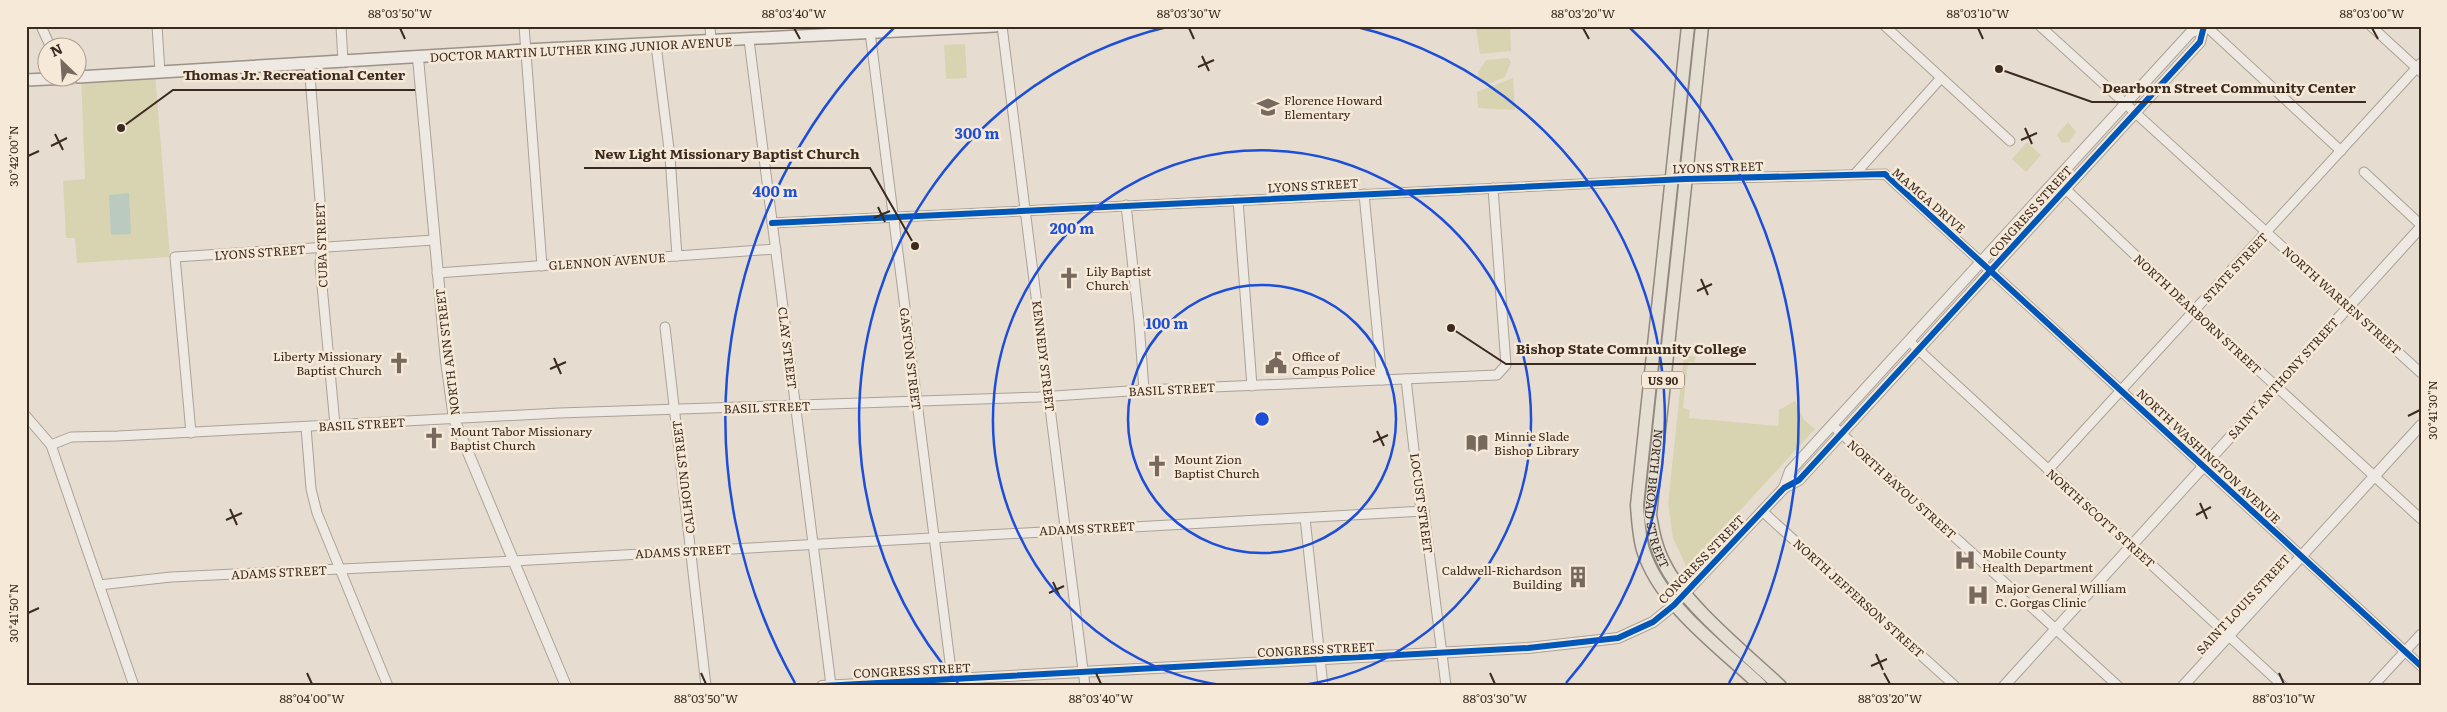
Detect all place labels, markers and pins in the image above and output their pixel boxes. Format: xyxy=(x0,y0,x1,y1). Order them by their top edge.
callout: Thomas Jr. Recreational Center xyxy=(173,61,415,90)
callout: Dearborn Street Community Center xyxy=(2092,73,2366,102)
place label: Florence Howard Elementary xyxy=(1284,91,1383,123)
school or university icon: Florence Howard Elementary xyxy=(1255,94,1281,120)
callout: New Light Missionary Baptist Church xyxy=(584,139,870,168)
place label: Lily Baptist Church xyxy=(1086,262,1151,294)
church icon: Lily Baptist Church xyxy=(1056,265,1082,291)
callout: Bishop State Community College xyxy=(1506,335,1756,364)
place label: Liberty Missionary Baptist Church xyxy=(273,347,382,379)
place label: Office of Campus Police xyxy=(1292,347,1375,379)
church icon: Liberty Missionary Baptist Church xyxy=(386,350,412,376)
public building icon: Office of Campus Police xyxy=(1263,350,1289,376)
centre of rings xyxy=(1253,410,1271,428)
place label: Mount Tabor Missionary Baptist Church xyxy=(450,422,592,454)
church icon: Mount Tabor Missionary Baptist Church xyxy=(421,425,447,451)
place label: Minnie Slade Bishop Library xyxy=(1494,427,1579,459)
library icon: Minnie Slade Bishop Library xyxy=(1464,430,1490,456)
place label: Mount Zion Baptist Church xyxy=(1174,450,1260,482)
church icon: Mount Zion Baptist Church xyxy=(1144,453,1170,479)
place label: Mobile County Health Department xyxy=(1982,544,2093,576)
hospital icon: Mobile County Health Department xyxy=(1952,547,1978,573)
place label: Caldwell-Richardson Building xyxy=(1442,561,1562,593)
building icon: Caldwell-Richardson Building xyxy=(1565,564,1591,590)
place label: Major General William C. Gorgas Clinic xyxy=(1995,579,2127,611)
hospital icon: Major General William C. Gorgas Clinic xyxy=(1965,582,1991,608)

